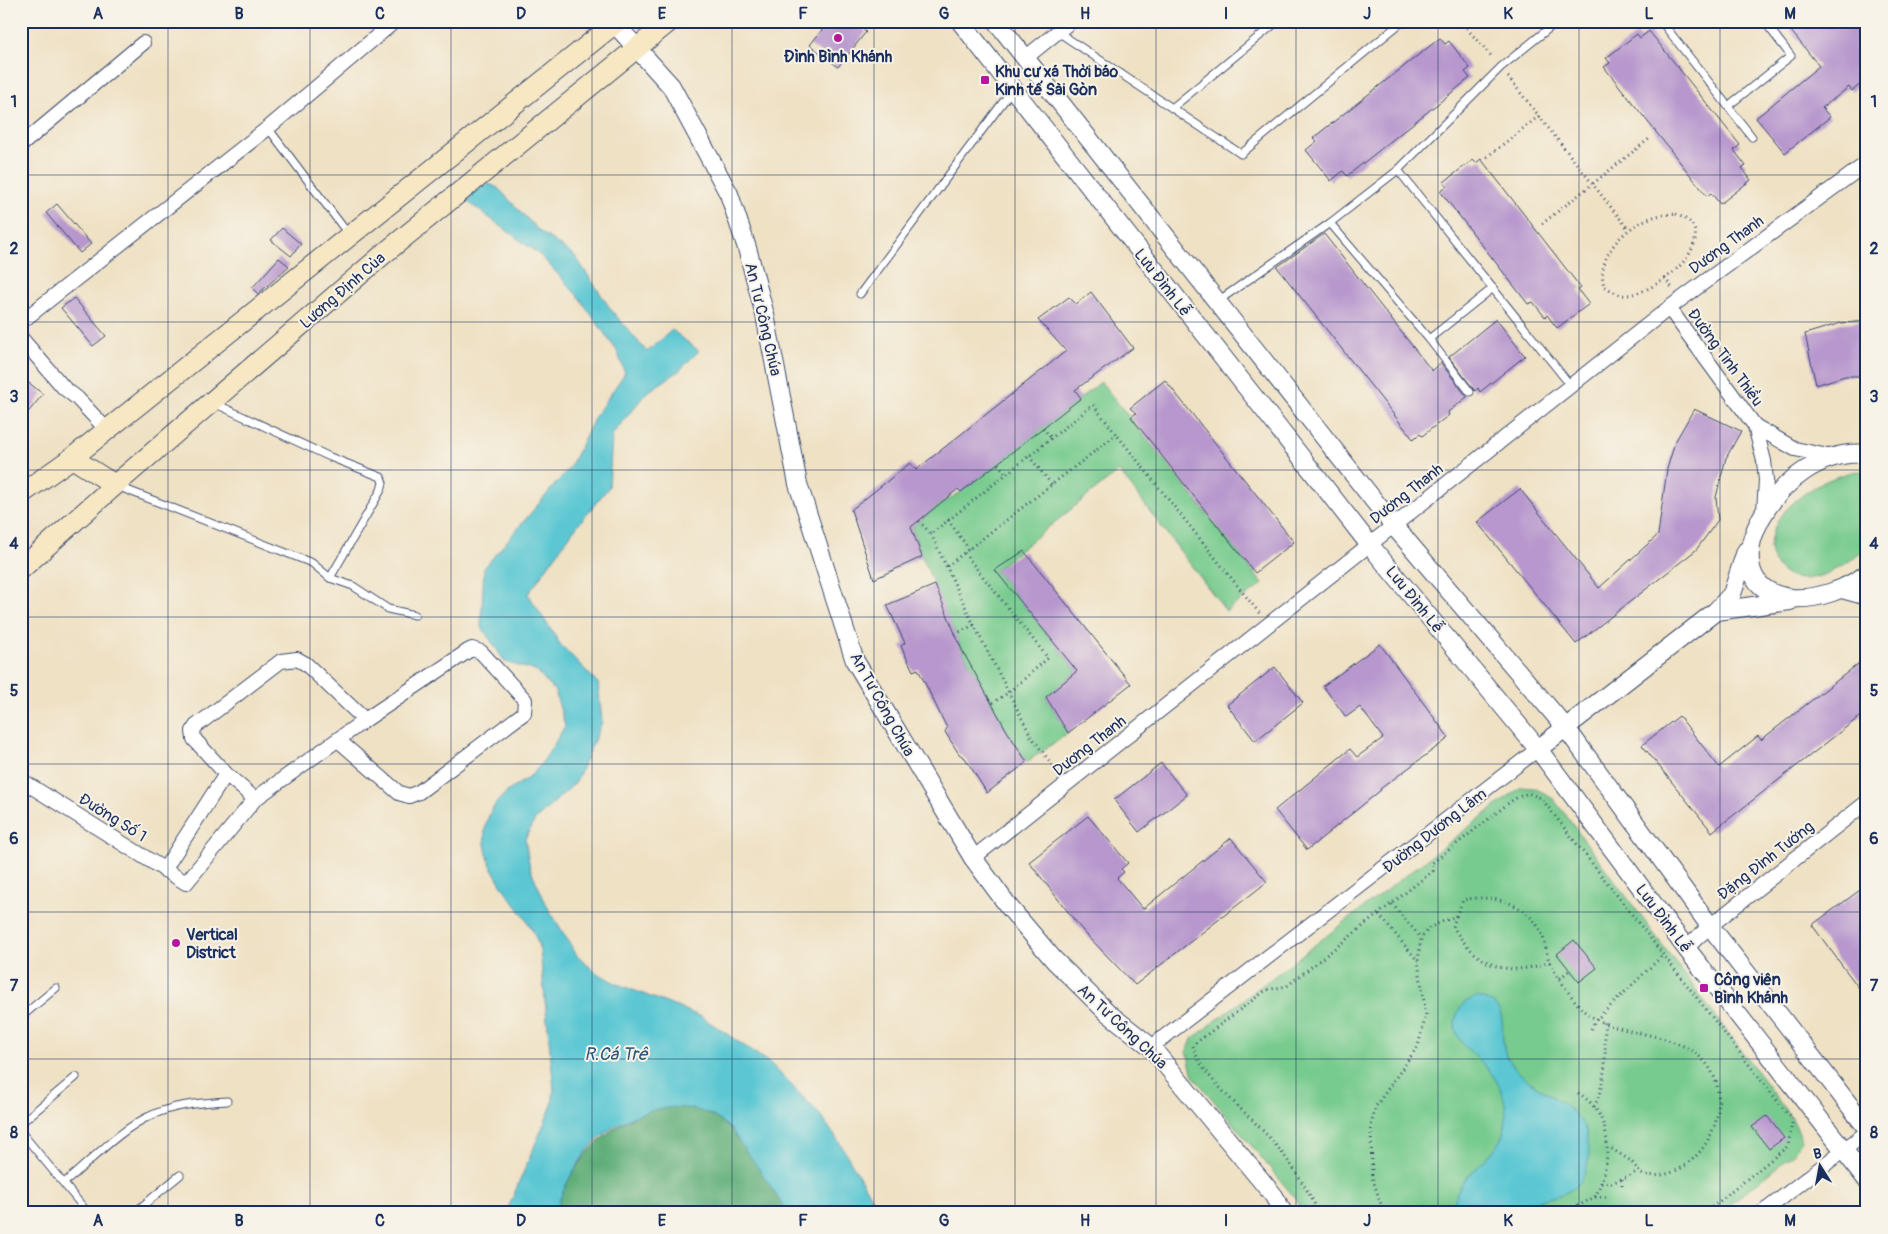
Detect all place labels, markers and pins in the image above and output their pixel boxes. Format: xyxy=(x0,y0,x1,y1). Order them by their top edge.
marker: Đình Bình Khánh xyxy=(832,32,844,44)
place label: Đình Bình Khánh xyxy=(784,47,893,67)
place label: Khu cư xá Thời báo Kinh tế Sài Gòn xyxy=(995,62,1119,100)
marker: Khu cư xá Thời báo Kinh tế Sài Gòn xyxy=(979,74,991,86)
place label: Vertical District xyxy=(186,925,238,963)
marker: Vertical District xyxy=(170,937,182,949)
place label: Công viên Bình Khánh xyxy=(1714,970,1788,1008)
marker: Công viên Bình Khánh xyxy=(1698,982,1710,994)

